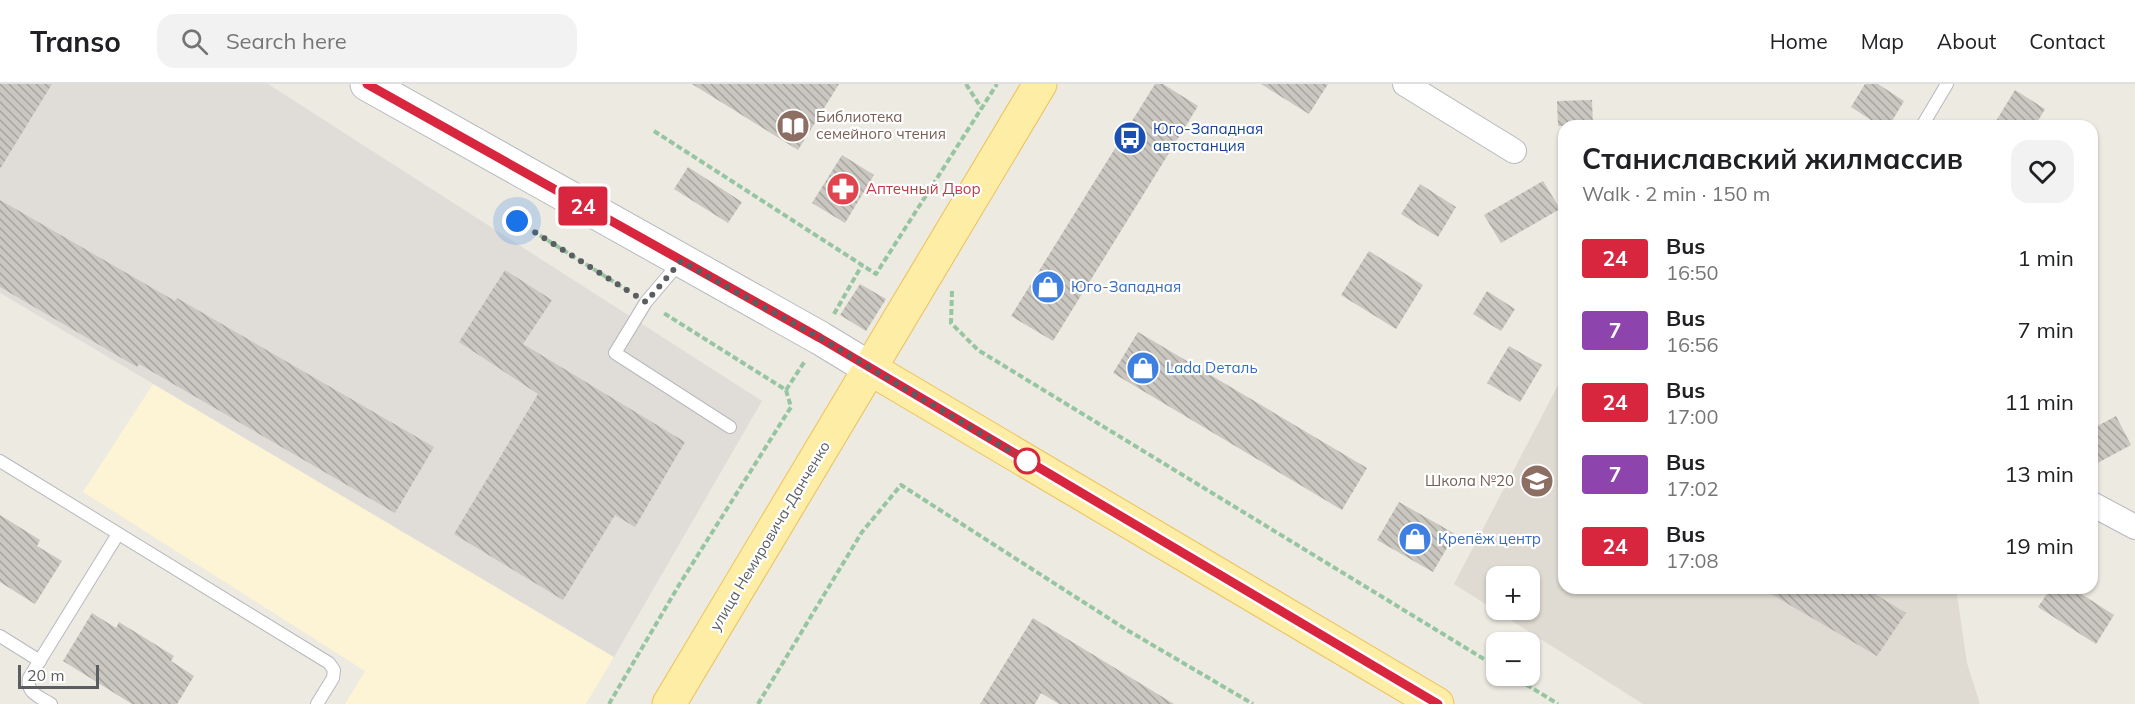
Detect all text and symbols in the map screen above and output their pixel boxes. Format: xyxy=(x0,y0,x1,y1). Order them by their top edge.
search box xyxy=(157,14,577,68)
text: Transo xyxy=(30,24,121,59)
icon: search xyxy=(178,25,211,58)
text: Search here xyxy=(226,27,347,55)
text: Home xyxy=(1770,28,1828,54)
text: Map xyxy=(1861,28,1904,54)
text: About xyxy=(1937,28,1996,54)
text: Contact xyxy=(2029,28,2105,54)
place label: Библиотека семейного чтения xyxy=(816,107,946,143)
library icon: Библиотека семейного чтения xyxy=(775,108,811,144)
place label: Юго-Западная автостанция xyxy=(1153,119,1263,155)
bus stop icon: Юго-Западная автостанция xyxy=(1112,120,1148,156)
button: heart xyxy=(2011,140,2074,203)
text: Станиславский жилмассив xyxy=(1582,141,1963,176)
pharmacy icon: Аптечный Двор xyxy=(825,171,861,207)
place label: Аптечный Двор xyxy=(866,179,981,198)
text: Walk · 2 min · 150 m xyxy=(1582,181,1770,206)
line badge: 24 xyxy=(556,186,610,226)
text: 24 xyxy=(570,193,596,219)
your location xyxy=(502,206,532,236)
text: Bus xyxy=(1666,232,1705,260)
text: 1 min xyxy=(2018,244,2074,272)
text: 24 xyxy=(1602,245,1628,271)
text: 16:50 xyxy=(1666,260,1719,285)
shop icon: Юго-Западная xyxy=(1030,269,1066,305)
place label: Юго-Западная xyxy=(1071,277,1181,296)
text: Bus xyxy=(1666,304,1705,332)
text: 7 min xyxy=(2018,316,2074,344)
text: 7 xyxy=(1609,317,1621,343)
text: 16:56 xyxy=(1666,332,1719,357)
shop icon: Lada Dеталь xyxy=(1125,350,1161,386)
place label: Lada Dеталь xyxy=(1166,358,1258,377)
text: Bus xyxy=(1666,376,1705,404)
text: 11 min xyxy=(2004,388,2074,416)
text: 24 xyxy=(1602,389,1628,415)
text: 17:00 xyxy=(1666,404,1719,429)
street label: улица Немировича-Данченко xyxy=(705,437,834,634)
unlabelled marker xyxy=(1014,448,1040,474)
text: Bus xyxy=(1666,448,1705,476)
text: 13 min xyxy=(2004,460,2074,488)
text: 7 xyxy=(1609,461,1621,487)
school or university icon: Школа №20 xyxy=(1519,463,1555,499)
place label: Школа №20 xyxy=(1425,471,1514,490)
text: 17:02 xyxy=(1666,476,1719,501)
text: Bus xyxy=(1666,520,1705,548)
shop icon: Крепёж центр xyxy=(1397,521,1433,557)
place label: Крепёж центр xyxy=(1438,529,1541,548)
text: 19 min xyxy=(2004,532,2074,560)
text: 24 xyxy=(1602,533,1628,559)
text: 17:08 xyxy=(1666,548,1719,573)
map controls xyxy=(1486,566,1540,686)
button: + xyxy=(1486,566,1540,620)
button: − xyxy=(1486,632,1540,686)
scale bar xyxy=(18,662,99,690)
text: 20 m xyxy=(27,665,64,685)

